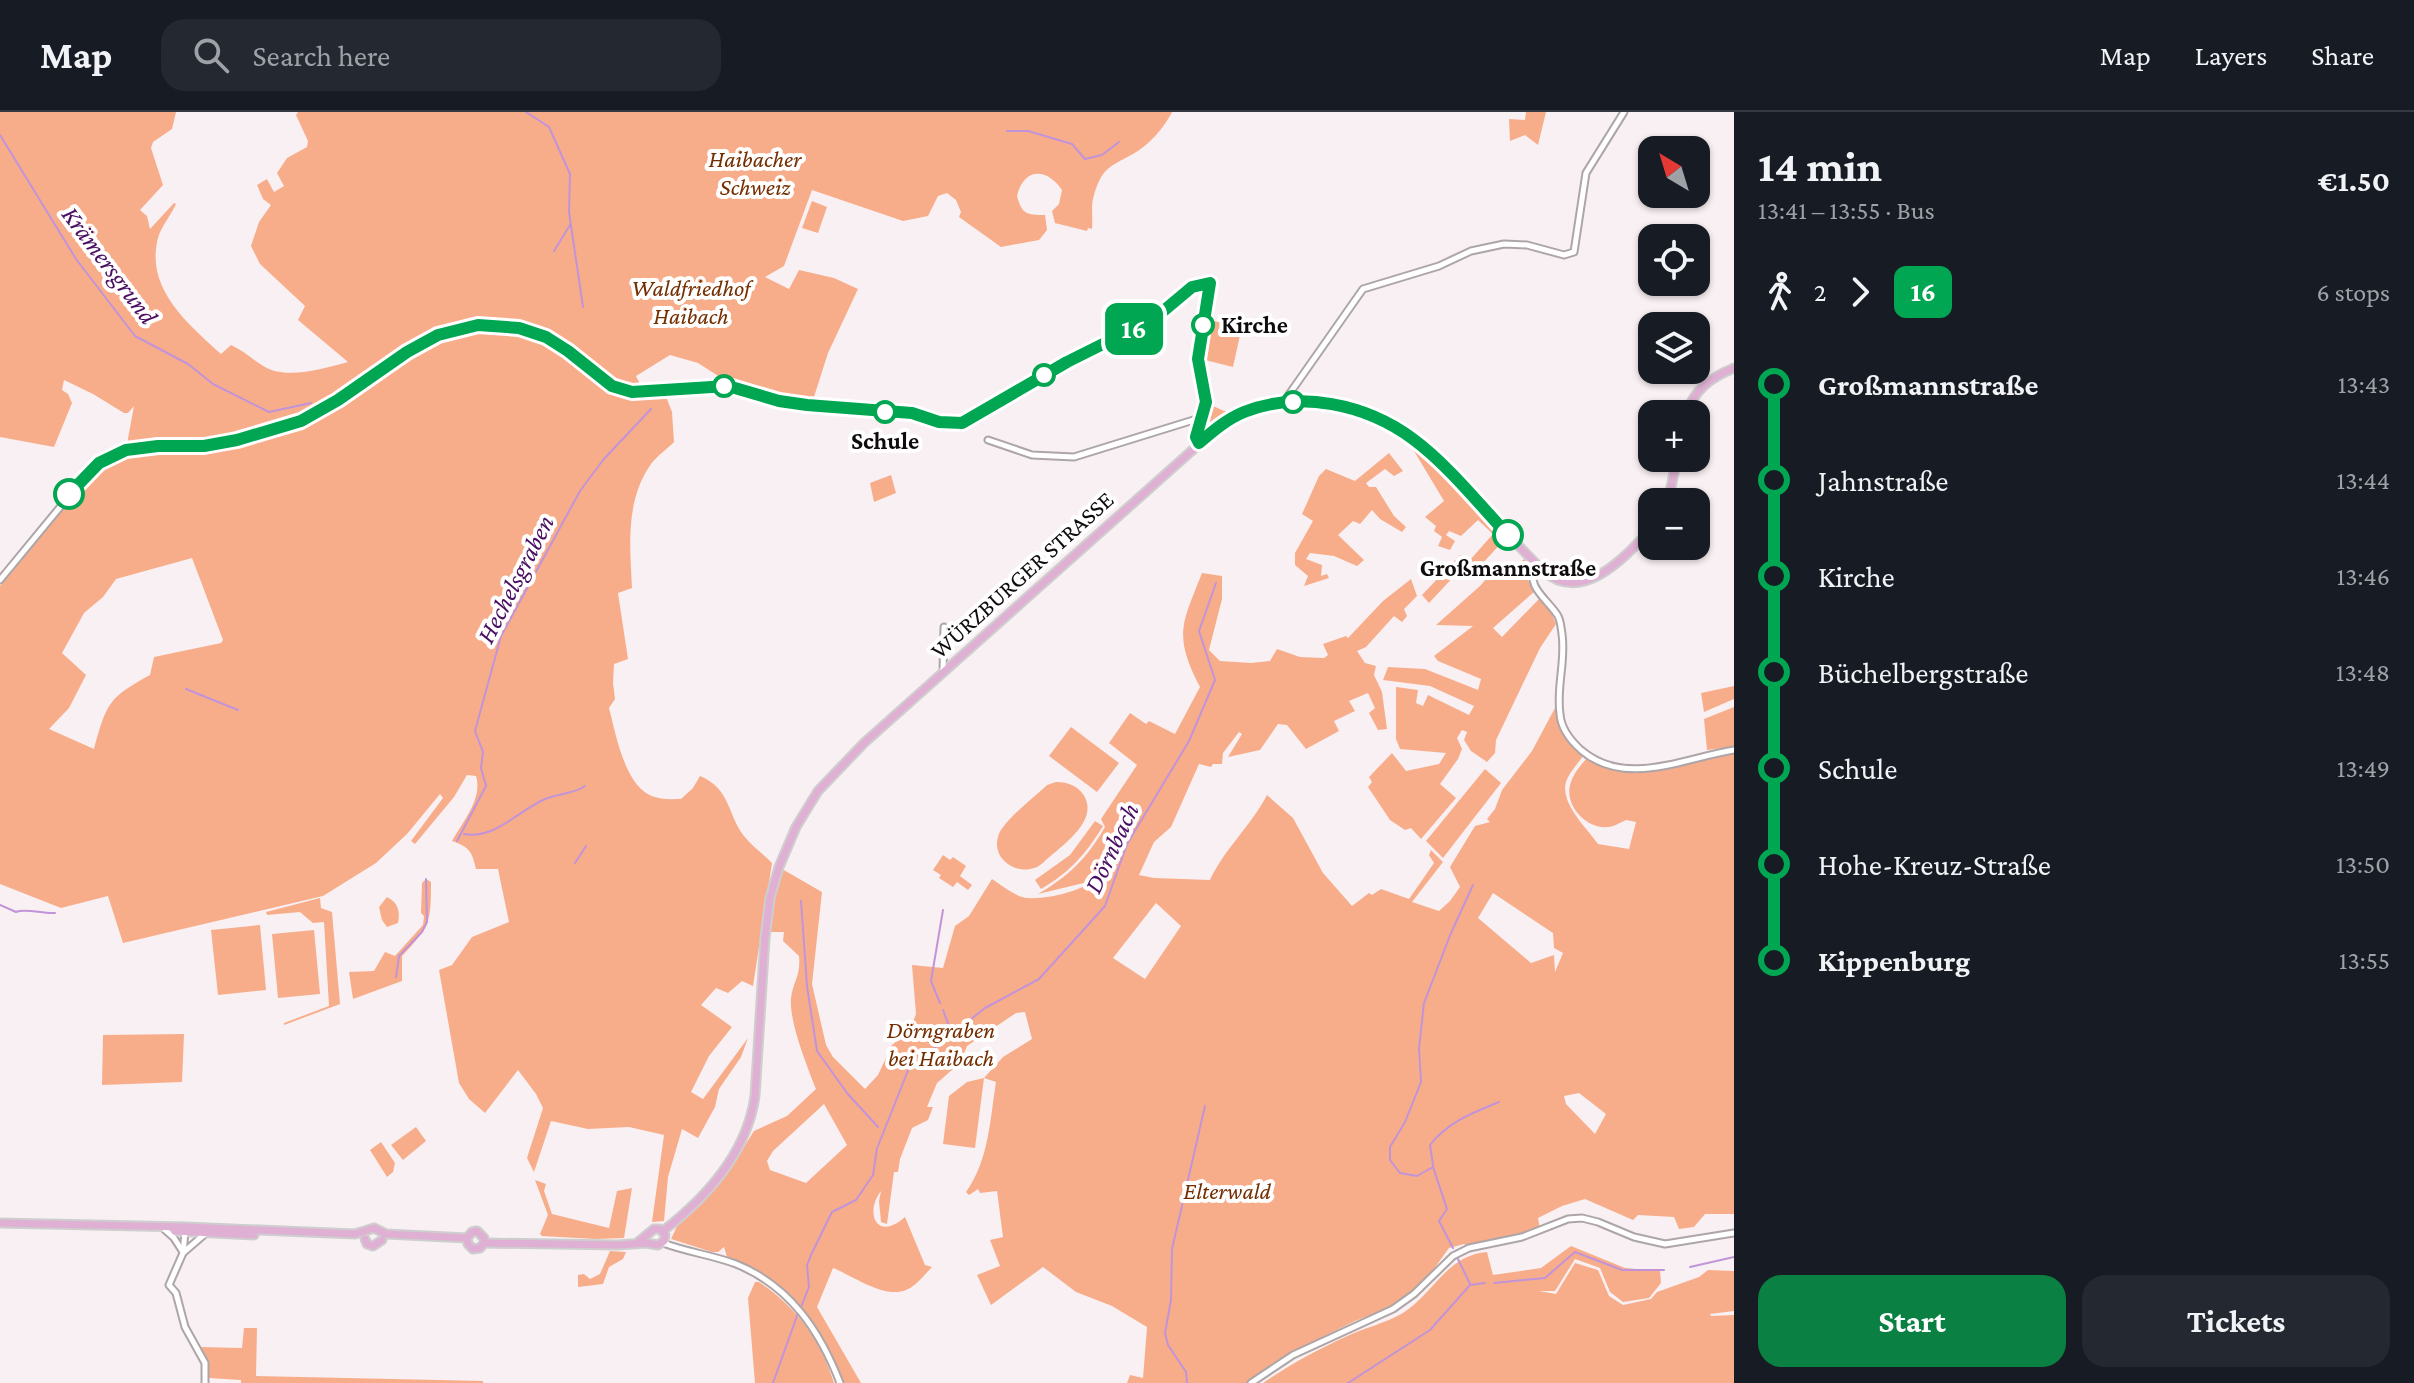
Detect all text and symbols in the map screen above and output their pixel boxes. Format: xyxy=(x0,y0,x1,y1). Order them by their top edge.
search box xyxy=(161,19,721,91)
icon: search xyxy=(189,33,233,77)
text: Map xyxy=(40,34,113,76)
text: Search here xyxy=(253,39,390,72)
text: Map xyxy=(2100,40,2151,71)
text: Layers xyxy=(2195,40,2267,71)
text: Share xyxy=(2311,40,2374,71)
north arrow xyxy=(1638,136,1710,208)
map controls xyxy=(1638,136,1710,560)
text: 14 min xyxy=(1758,142,1882,190)
park label: Haibacher Schweiz xyxy=(709,145,802,200)
text: €1.50 xyxy=(2318,164,2390,197)
text: 13:41 – 13:55 · Bus xyxy=(1758,196,1935,225)
water label: Krämersgrund xyxy=(56,201,164,331)
button: locate xyxy=(1638,224,1710,296)
icon: walk xyxy=(1758,270,1802,314)
icon: forward xyxy=(1838,270,1882,314)
park label: Waldfriedhof Haibach xyxy=(632,274,754,329)
text: 16 xyxy=(1910,276,1936,307)
text: 2 xyxy=(1814,278,1826,307)
text: 6 stops xyxy=(2317,278,2390,307)
line badge: 16 xyxy=(1098,303,1170,355)
place label: Kirche xyxy=(1221,311,1288,338)
button: layers xyxy=(1638,312,1710,384)
text: 16 xyxy=(1121,313,1147,344)
marker: Kirche xyxy=(1192,314,1214,336)
unlabelled marker xyxy=(1033,364,1055,386)
text: Großmannstraße xyxy=(1818,368,2038,401)
text: 13:43 xyxy=(2338,370,2390,399)
unlabelled marker xyxy=(713,375,735,397)
unlabelled marker xyxy=(1282,391,1304,413)
button: + xyxy=(1638,400,1710,472)
marker: Schule xyxy=(874,401,896,423)
place label: Schule xyxy=(851,427,919,454)
text: Jahnstraße xyxy=(1818,464,1949,497)
text: 13:44 xyxy=(2337,466,2390,495)
unlabelled marker xyxy=(54,479,84,509)
street label: WÜRZBURGER STRASSE xyxy=(925,485,1119,664)
button: − xyxy=(1638,488,1710,560)
water label: Hechelsgraben xyxy=(471,510,560,648)
marker: Großmannstraße xyxy=(1493,520,1523,550)
place label: Großmannstraße xyxy=(1420,554,1596,581)
text: Kirche xyxy=(1818,560,1895,593)
text: 13:46 xyxy=(2337,562,2390,591)
text: Büchelbergstraße xyxy=(1818,656,2028,689)
text: 13:48 xyxy=(2336,658,2390,687)
text: Schule xyxy=(1818,752,1897,785)
text: 13:49 xyxy=(2337,754,2390,783)
water label: Dörnbach xyxy=(1078,799,1145,898)
text: Hohe-Kreuz-Straße xyxy=(1818,848,2051,881)
text: 13:50 xyxy=(2336,850,2390,879)
text: Kippenburg xyxy=(1818,944,1970,977)
text: 13:55 xyxy=(2339,946,2390,975)
park label: Dörngraben bei Haibach xyxy=(887,1016,995,1071)
park label: Elterwald xyxy=(1183,1177,1272,1204)
button: Start xyxy=(1758,1275,2066,1367)
button: Tickets xyxy=(2082,1275,2390,1367)

